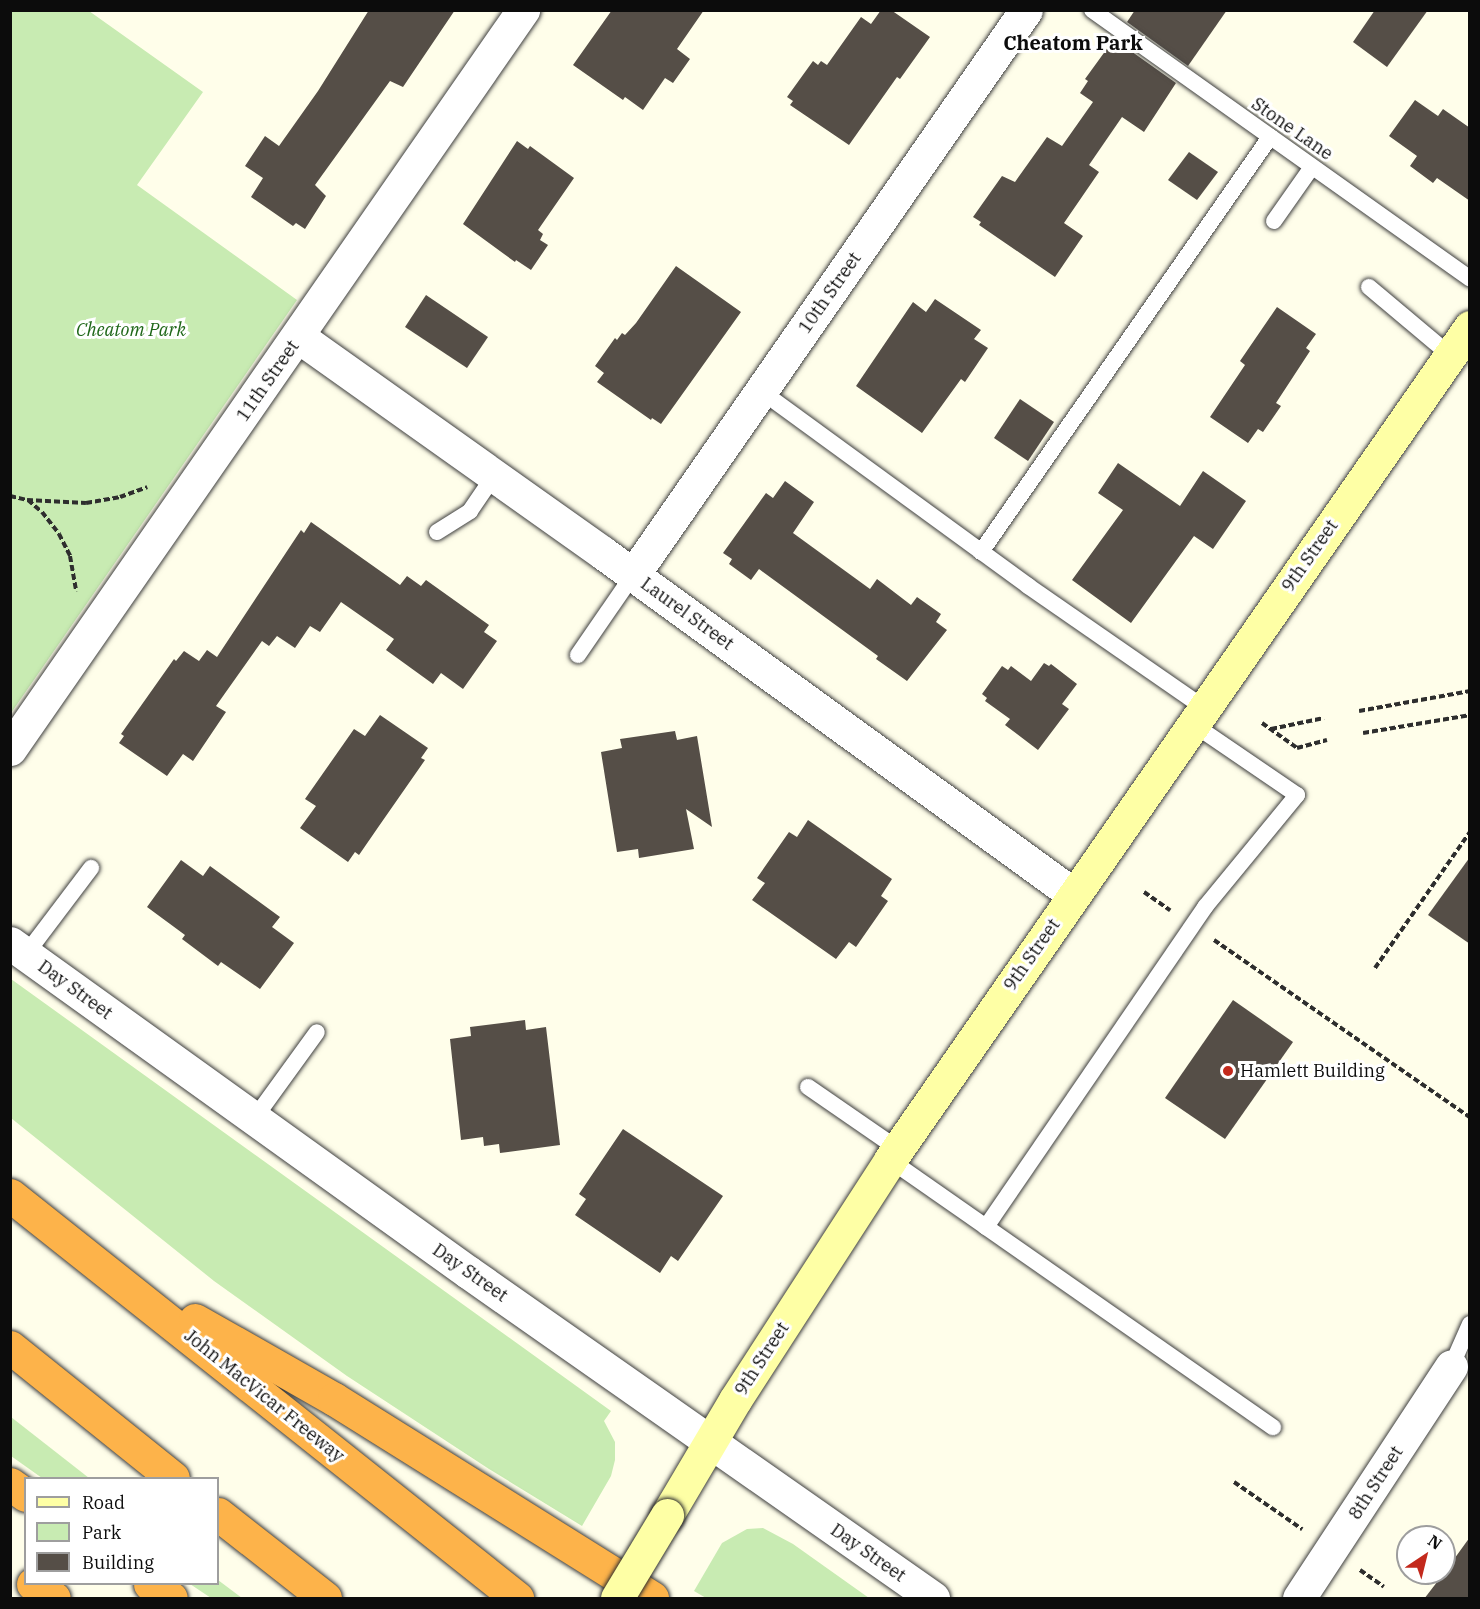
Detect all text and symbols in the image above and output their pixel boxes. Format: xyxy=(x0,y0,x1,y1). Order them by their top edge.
district label: Cheatom Park xyxy=(1003,30,1143,54)
street label: Stone Lane xyxy=(1247,93,1337,165)
street label: 10th Street xyxy=(794,248,866,338)
park label: Cheatom Park xyxy=(76,319,186,341)
street label: 11th Street xyxy=(232,336,304,426)
street label: 9th Street xyxy=(1277,516,1343,596)
street label: Laurel Street xyxy=(636,573,738,655)
street label: 9th Street xyxy=(999,915,1065,995)
street label: Day Street xyxy=(34,956,116,1024)
place label: Hamlett Building xyxy=(1240,1060,1385,1082)
marker: Hamlett Building xyxy=(1221,1064,1235,1078)
street label: Day Street xyxy=(428,1239,512,1307)
street label: 9th Street xyxy=(730,1318,794,1400)
street label: John MacVicar Freeway xyxy=(180,1325,348,1467)
street label: 8th Street xyxy=(1344,1442,1408,1524)
legend xyxy=(24,1477,219,1585)
text: Road xyxy=(82,1491,125,1514)
street label: Day Street xyxy=(826,1519,910,1587)
text: Park xyxy=(82,1521,121,1544)
north arrow xyxy=(1396,1525,1456,1585)
text: N xyxy=(1424,1530,1446,1554)
text: Building xyxy=(82,1551,154,1574)

